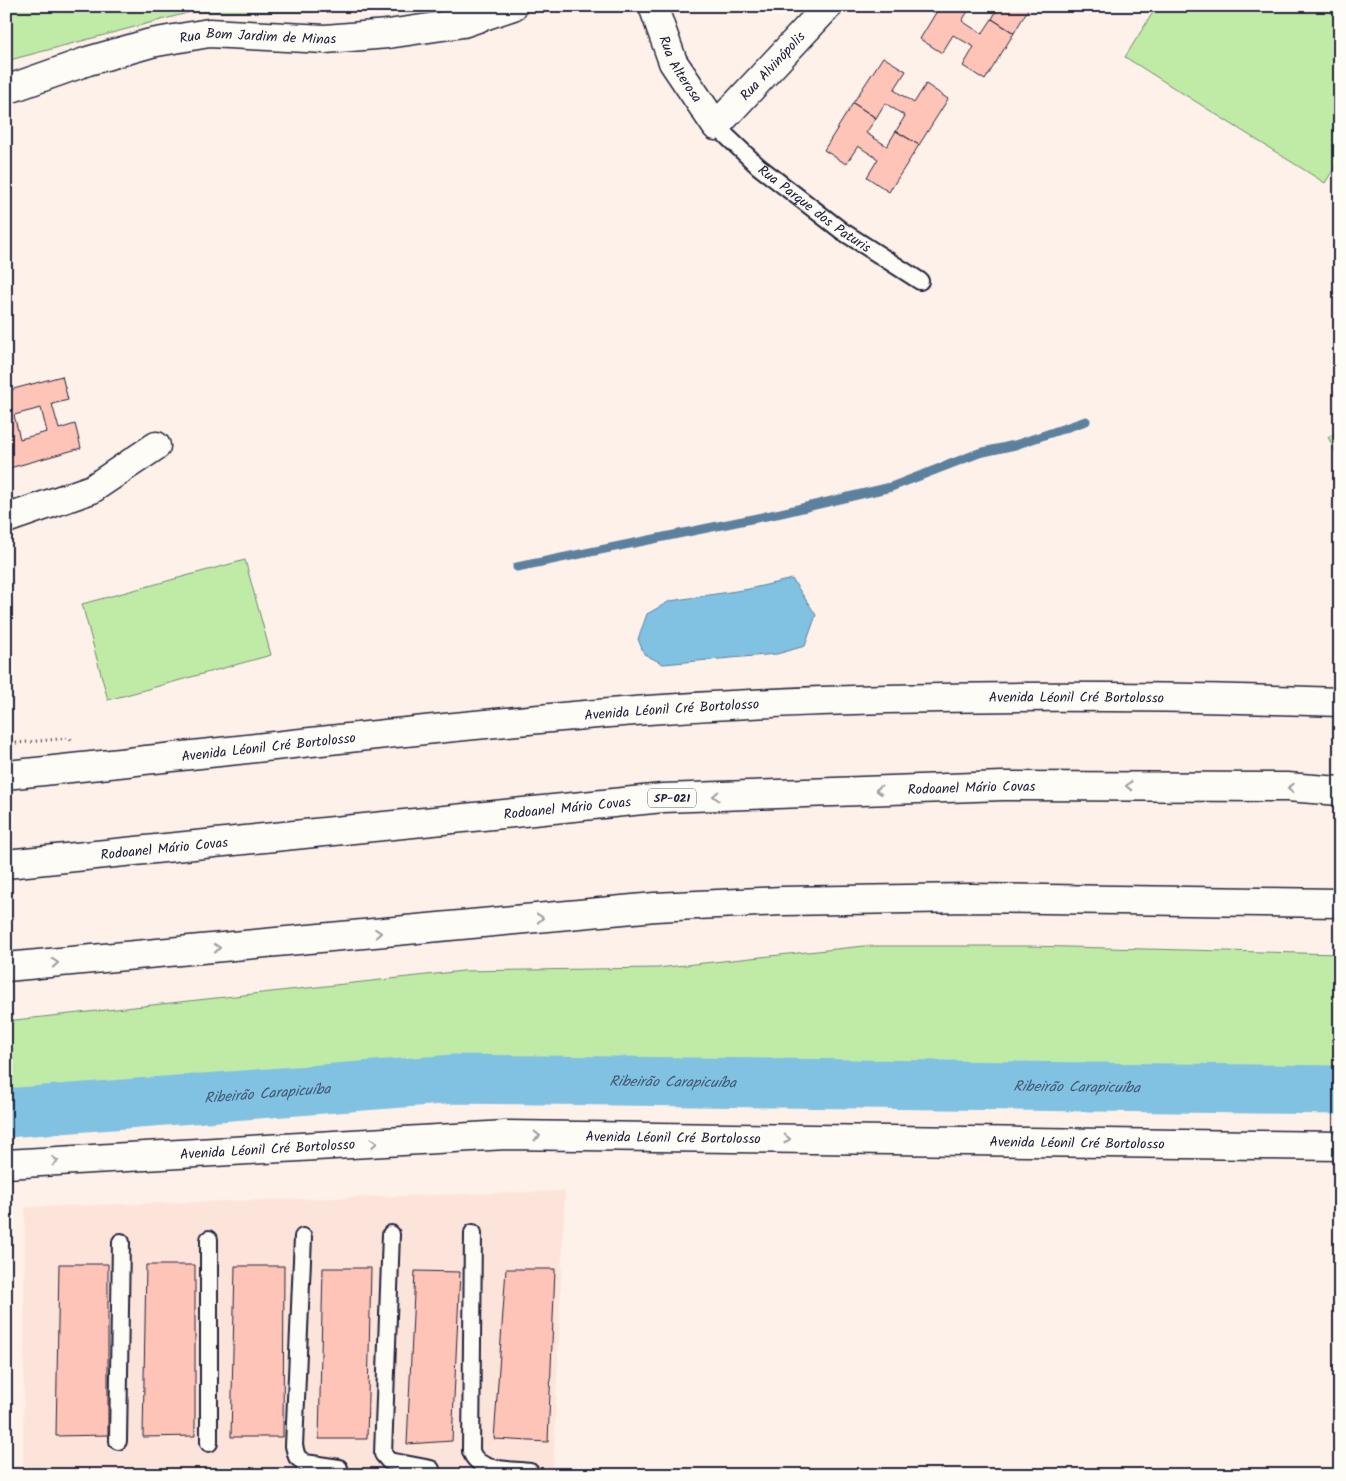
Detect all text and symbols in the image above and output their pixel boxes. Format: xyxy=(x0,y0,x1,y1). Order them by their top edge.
street label: Rua Bom Jardim de Minas xyxy=(178,23,337,51)
street label: Rua Alvinópolis xyxy=(735,27,811,106)
street label: Rua Alterosa xyxy=(652,33,707,107)
street label: Rua Parque dos Paturis xyxy=(753,160,875,259)
street label: Avenida Léonil Cré Bortolosso xyxy=(989,687,1164,710)
street label: Avenida Léonil Cré Bortolosso xyxy=(583,693,760,727)
street label: Avenida Léonil Cré Bortolosso xyxy=(180,727,357,768)
street label: Rodoanel Mário Covas xyxy=(907,776,1036,801)
one-way arrow xyxy=(1124,781,1132,791)
one-way arrow xyxy=(1287,782,1295,793)
one-way arrow xyxy=(874,784,882,795)
road number: SP-021 xyxy=(648,788,696,808)
one-way arrow xyxy=(712,790,720,801)
street label: Rodoanel Mário Covas xyxy=(502,791,632,826)
street label: Rodoanel Mário Covas xyxy=(99,832,229,866)
one-way arrow xyxy=(537,913,545,924)
one-way arrow xyxy=(375,928,383,939)
one-way arrow xyxy=(213,943,221,954)
one-way arrow xyxy=(51,957,59,968)
water label: Ribeirão Carapicuíba xyxy=(609,1070,737,1096)
water label: Ribeirão Carapicuíba xyxy=(1013,1075,1141,1101)
water label: Ribeirão Carapicuíba xyxy=(203,1077,332,1111)
street label: Avenida Léonil Cré Bortolosso xyxy=(585,1126,761,1150)
one-way arrow xyxy=(533,1131,541,1141)
street label: Avenida Léonil Cré Bortolosso xyxy=(989,1131,1165,1156)
street label: Avenida Léonil Cré Bortolosso xyxy=(179,1134,356,1166)
one-way arrow xyxy=(783,1134,791,1144)
one-way arrow xyxy=(371,1137,379,1148)
one-way arrow xyxy=(51,1155,59,1166)

